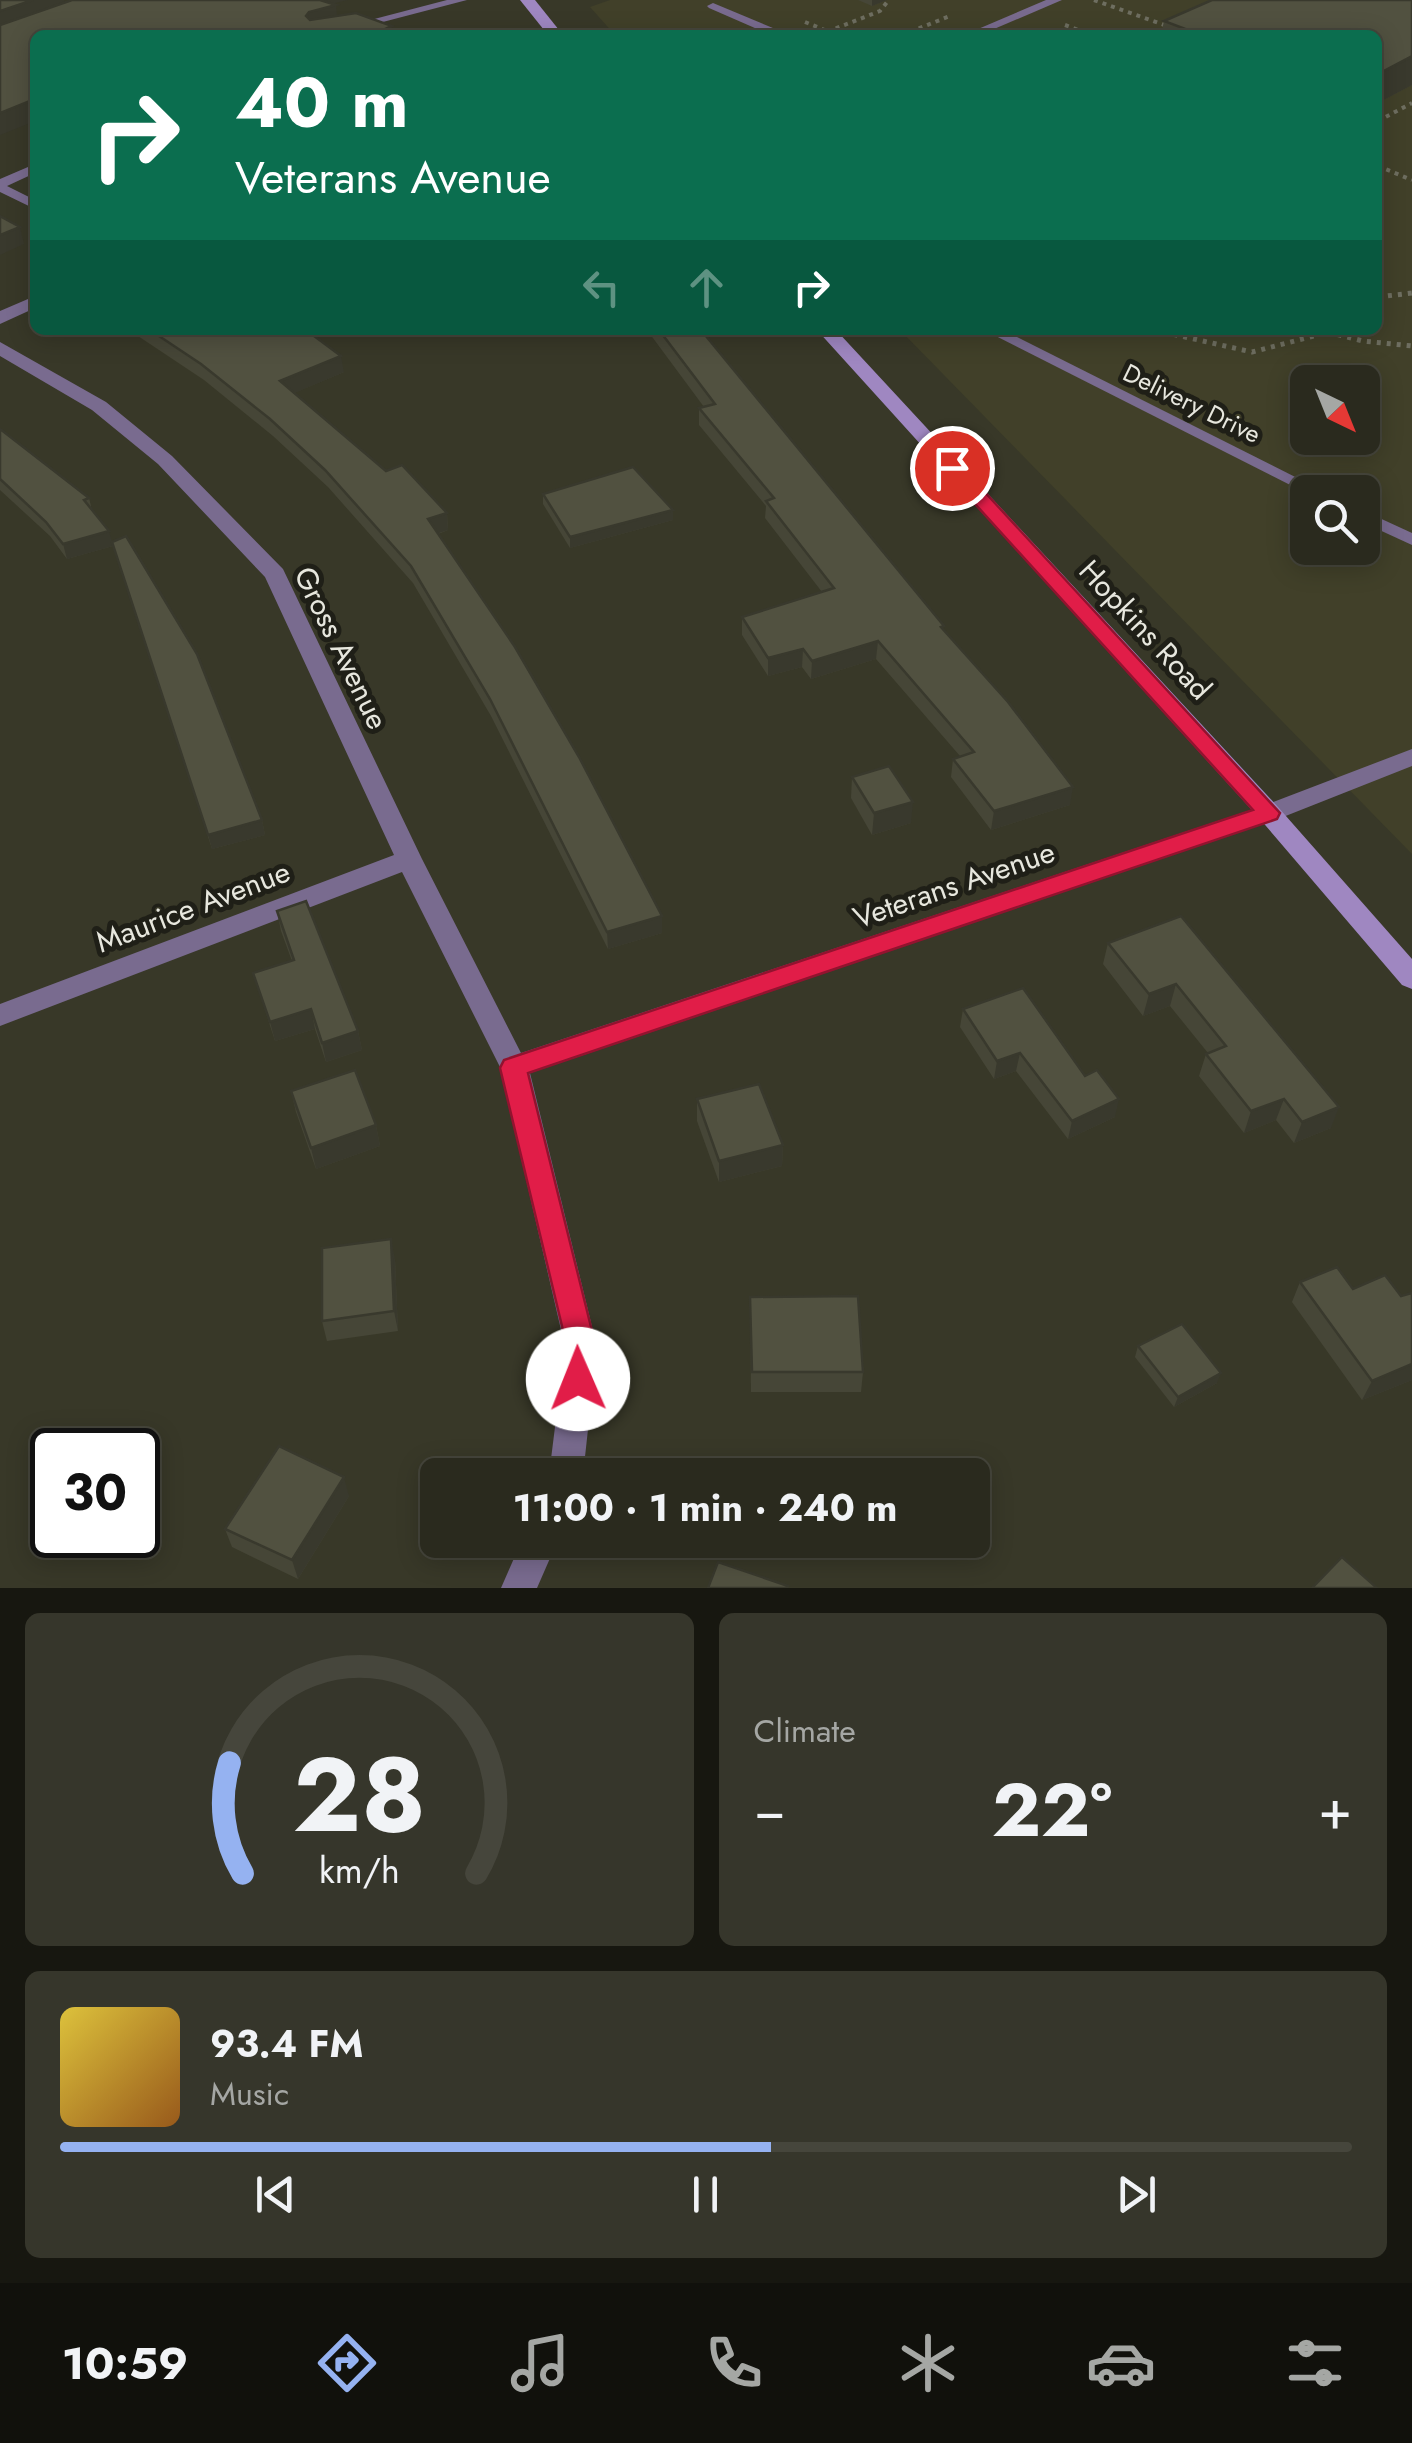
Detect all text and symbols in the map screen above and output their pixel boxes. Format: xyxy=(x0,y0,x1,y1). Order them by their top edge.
text: 40 m xyxy=(235,52,409,153)
icon: right xyxy=(70,70,200,200)
text: Veterans Avenue xyxy=(235,145,551,210)
icon: left xyxy=(574,260,629,315)
icon: ahead xyxy=(679,260,734,315)
icon: right xyxy=(784,260,839,315)
street label: Delivery Drive xyxy=(1117,354,1267,452)
north arrow xyxy=(1290,365,1380,455)
map controls xyxy=(1290,365,1380,565)
pin xyxy=(910,426,995,511)
icon: arrive xyxy=(925,441,980,496)
button: search xyxy=(1290,475,1380,565)
street label: Hopkins Road xyxy=(1069,550,1222,709)
street label: Gross Avenue xyxy=(284,559,399,736)
street label: Veterans Avenue xyxy=(847,830,1060,939)
street label: Maurice Avenue xyxy=(90,850,296,963)
position arrow xyxy=(526,1327,630,1431)
speed limit sign: 30 xyxy=(30,1428,160,1558)
text: 11:00 · 1 min · 240 m xyxy=(513,1480,897,1535)
text: Climate xyxy=(754,1708,856,1754)
text: 28 xyxy=(293,1720,426,1870)
text: 22° xyxy=(992,1756,1112,1864)
text: − xyxy=(754,1770,786,1850)
text: + xyxy=(1318,1770,1352,1850)
text: km/h xyxy=(319,1845,400,1896)
text: 93.4 FM xyxy=(210,2016,363,2071)
text: Music xyxy=(210,2071,289,2117)
icon: previous xyxy=(248,2167,303,2222)
icon: pause xyxy=(678,2167,733,2222)
icon: next xyxy=(1109,2167,1164,2222)
icon: directions xyxy=(312,2328,382,2398)
icon: music xyxy=(505,2328,575,2398)
icon: phone xyxy=(699,2328,769,2398)
icon: climate xyxy=(893,2328,963,2398)
icon: car xyxy=(1086,2328,1156,2398)
icon: filters xyxy=(1280,2328,1350,2398)
text: 10:59 xyxy=(62,2331,188,2396)

